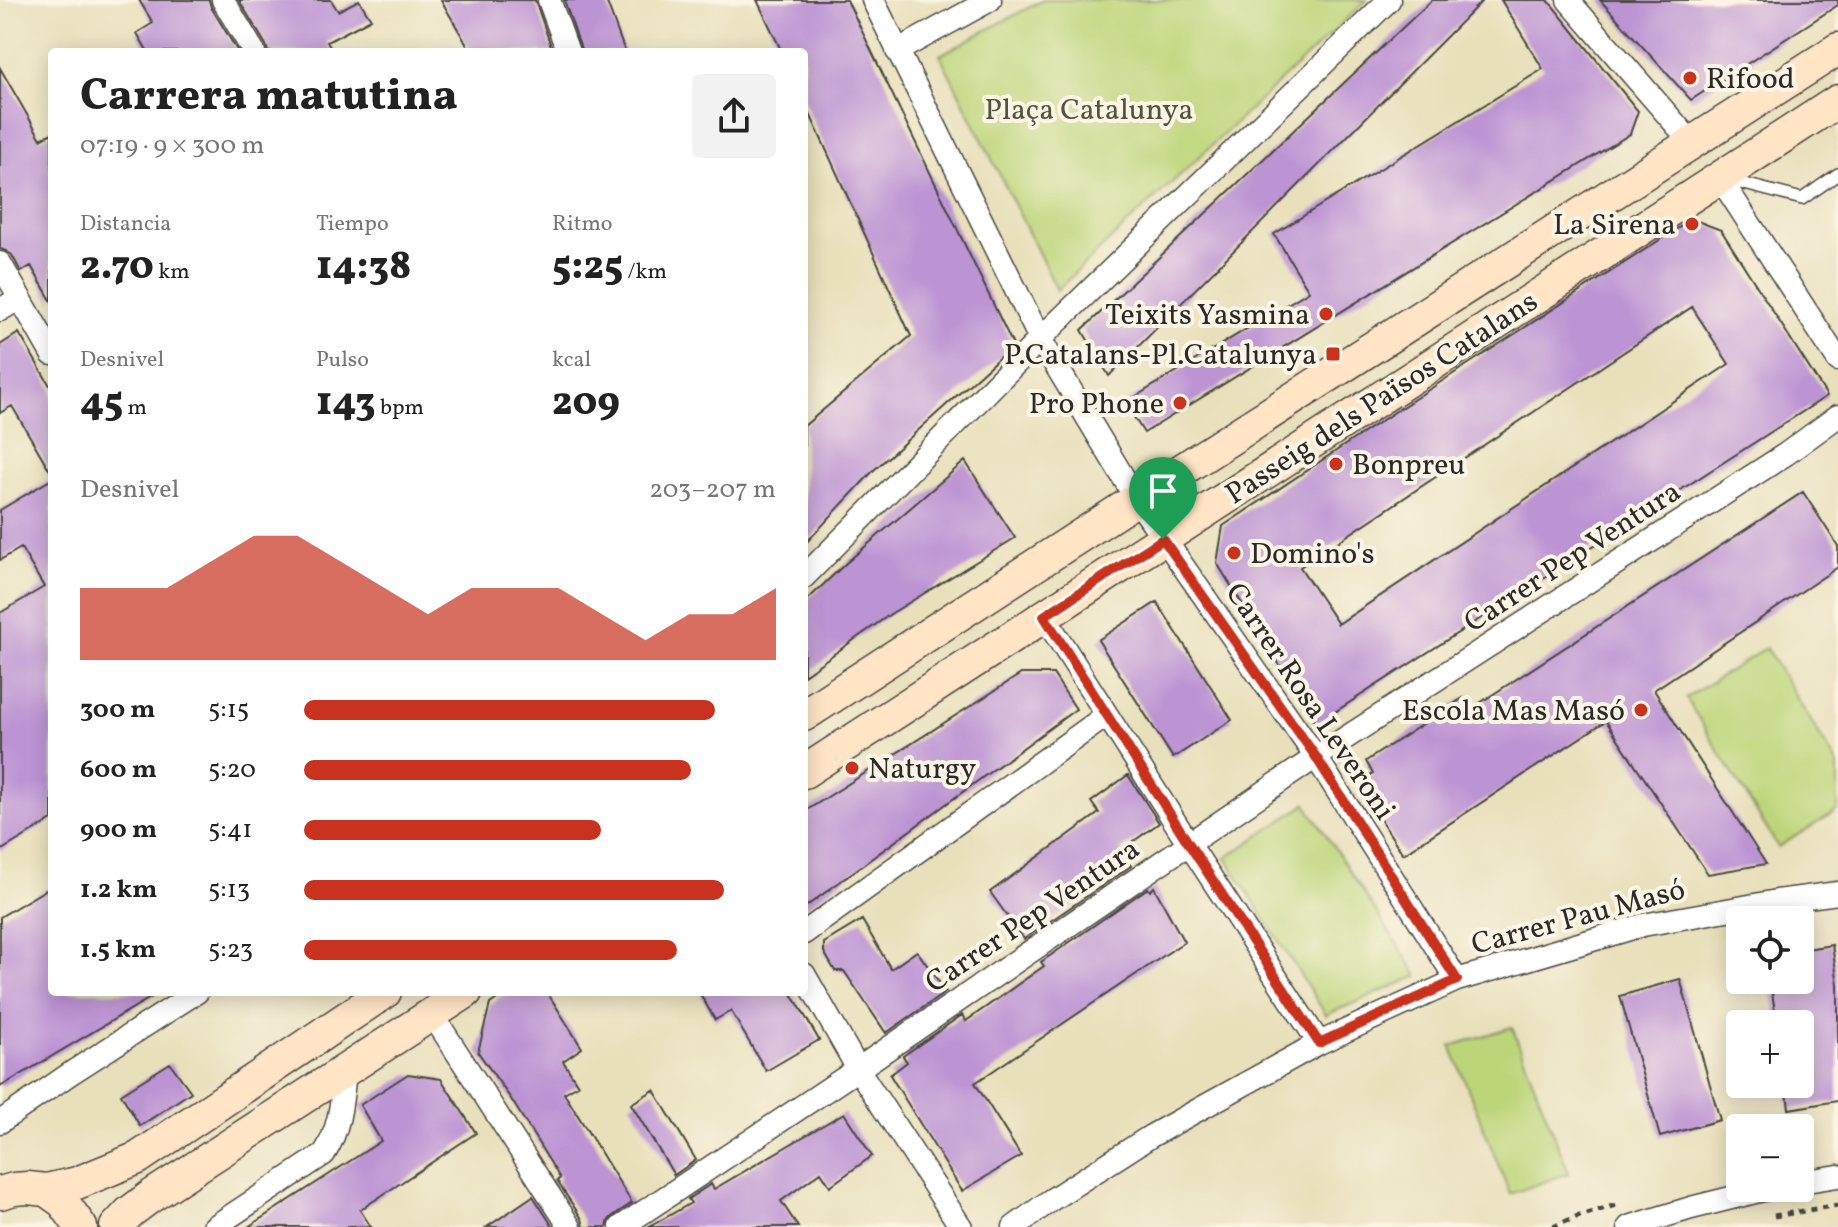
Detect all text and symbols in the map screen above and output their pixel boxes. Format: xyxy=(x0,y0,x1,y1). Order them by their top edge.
place label: Rifood xyxy=(1706,59,1795,101)
text: Carrera matutina xyxy=(80,67,458,128)
marker: Rifood xyxy=(1681,69,1699,87)
button: share xyxy=(692,74,776,158)
park label: Plaça Catalunya xyxy=(984,90,1194,132)
text: 07:19 · 9 × 300 m xyxy=(80,128,264,164)
place label: La Sirena xyxy=(1553,205,1676,247)
text: Distancia xyxy=(80,209,171,240)
text: Tiempo xyxy=(316,209,389,240)
text: Ritmo xyxy=(552,209,613,240)
marker: La Sirena xyxy=(1683,215,1701,233)
text: 2.70 xyxy=(80,240,154,296)
text: 14:38 xyxy=(316,240,411,296)
text: 5:25 xyxy=(552,240,623,296)
text: km xyxy=(154,257,190,288)
text: /km xyxy=(623,257,667,288)
street label: Passeig dels Països Catalans xyxy=(1218,282,1547,516)
place label: Teixits Yasmina xyxy=(1105,295,1310,337)
marker: Teixits Yasmina xyxy=(1317,305,1335,323)
place label: P.Catalans-Pl.Catalunya xyxy=(1004,335,1317,377)
text: Desnivel xyxy=(80,345,164,376)
text: Pulso xyxy=(316,345,369,376)
text: kcal xyxy=(552,345,591,376)
marker: P.Catalans-Pl.Catalunya xyxy=(1324,345,1342,363)
text: 45 xyxy=(80,376,123,432)
text: 143 xyxy=(316,376,376,432)
text: 209 xyxy=(552,376,620,432)
place label: Pro Phone xyxy=(1029,384,1164,426)
text: m xyxy=(123,393,147,424)
text: bpm xyxy=(376,393,424,424)
marker: Pro Phone xyxy=(1171,394,1189,412)
place label: Bonpreu xyxy=(1352,445,1465,487)
marker: Bonpreu xyxy=(1327,455,1345,473)
pin xyxy=(1129,457,1197,539)
icon: arrive xyxy=(1141,469,1185,513)
text: Desnivel xyxy=(80,472,179,508)
text: 203–207 m xyxy=(649,472,776,508)
street label: Carrer Pep Ventura xyxy=(1457,472,1690,644)
place label: Domino's xyxy=(1250,534,1375,576)
marker: Domino's xyxy=(1225,544,1243,562)
street label: Carrer Rosa Leveroni xyxy=(1214,575,1405,829)
place label: Escola Mas Masó xyxy=(1402,691,1625,733)
text: 300 m xyxy=(80,692,156,728)
text: 5:15 xyxy=(208,692,249,728)
marker: Escola Mas Masó xyxy=(1632,701,1650,719)
place label: Naturgy xyxy=(868,749,976,791)
text: 600 m xyxy=(80,752,157,788)
text: 5:20 xyxy=(208,752,256,788)
marker: Naturgy xyxy=(843,759,861,777)
text: 900 m xyxy=(80,812,157,848)
text: 5:41 xyxy=(208,812,252,848)
street label: Carrer Pep Ventura xyxy=(917,829,1149,1004)
street label: Carrer Pau Masó xyxy=(1467,869,1690,967)
text: 1.2 km xyxy=(80,872,157,908)
text: 5:13 xyxy=(208,872,250,908)
map controls xyxy=(1726,906,1814,1202)
button: locate xyxy=(1726,906,1814,994)
text: 1.5 km xyxy=(80,932,156,968)
text: 5:23 xyxy=(208,932,253,968)
button: + xyxy=(1726,1010,1814,1098)
button: − xyxy=(1726,1114,1814,1202)

